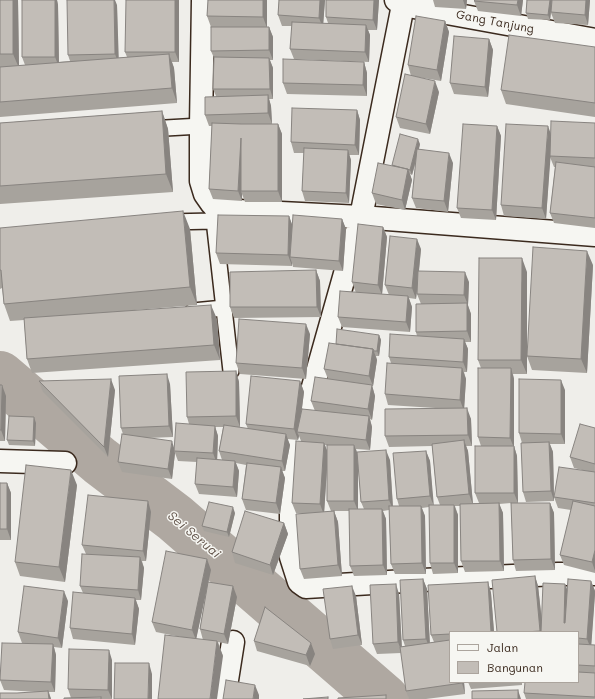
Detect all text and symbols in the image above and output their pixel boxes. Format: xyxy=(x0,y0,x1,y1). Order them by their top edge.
street label: Gang Tanjung xyxy=(455,7,535,37)
water label: Sei Seruai xyxy=(164,508,224,562)
legend xyxy=(449,631,579,683)
text: Jalan xyxy=(487,639,518,655)
text: Bangunan xyxy=(487,659,543,675)

